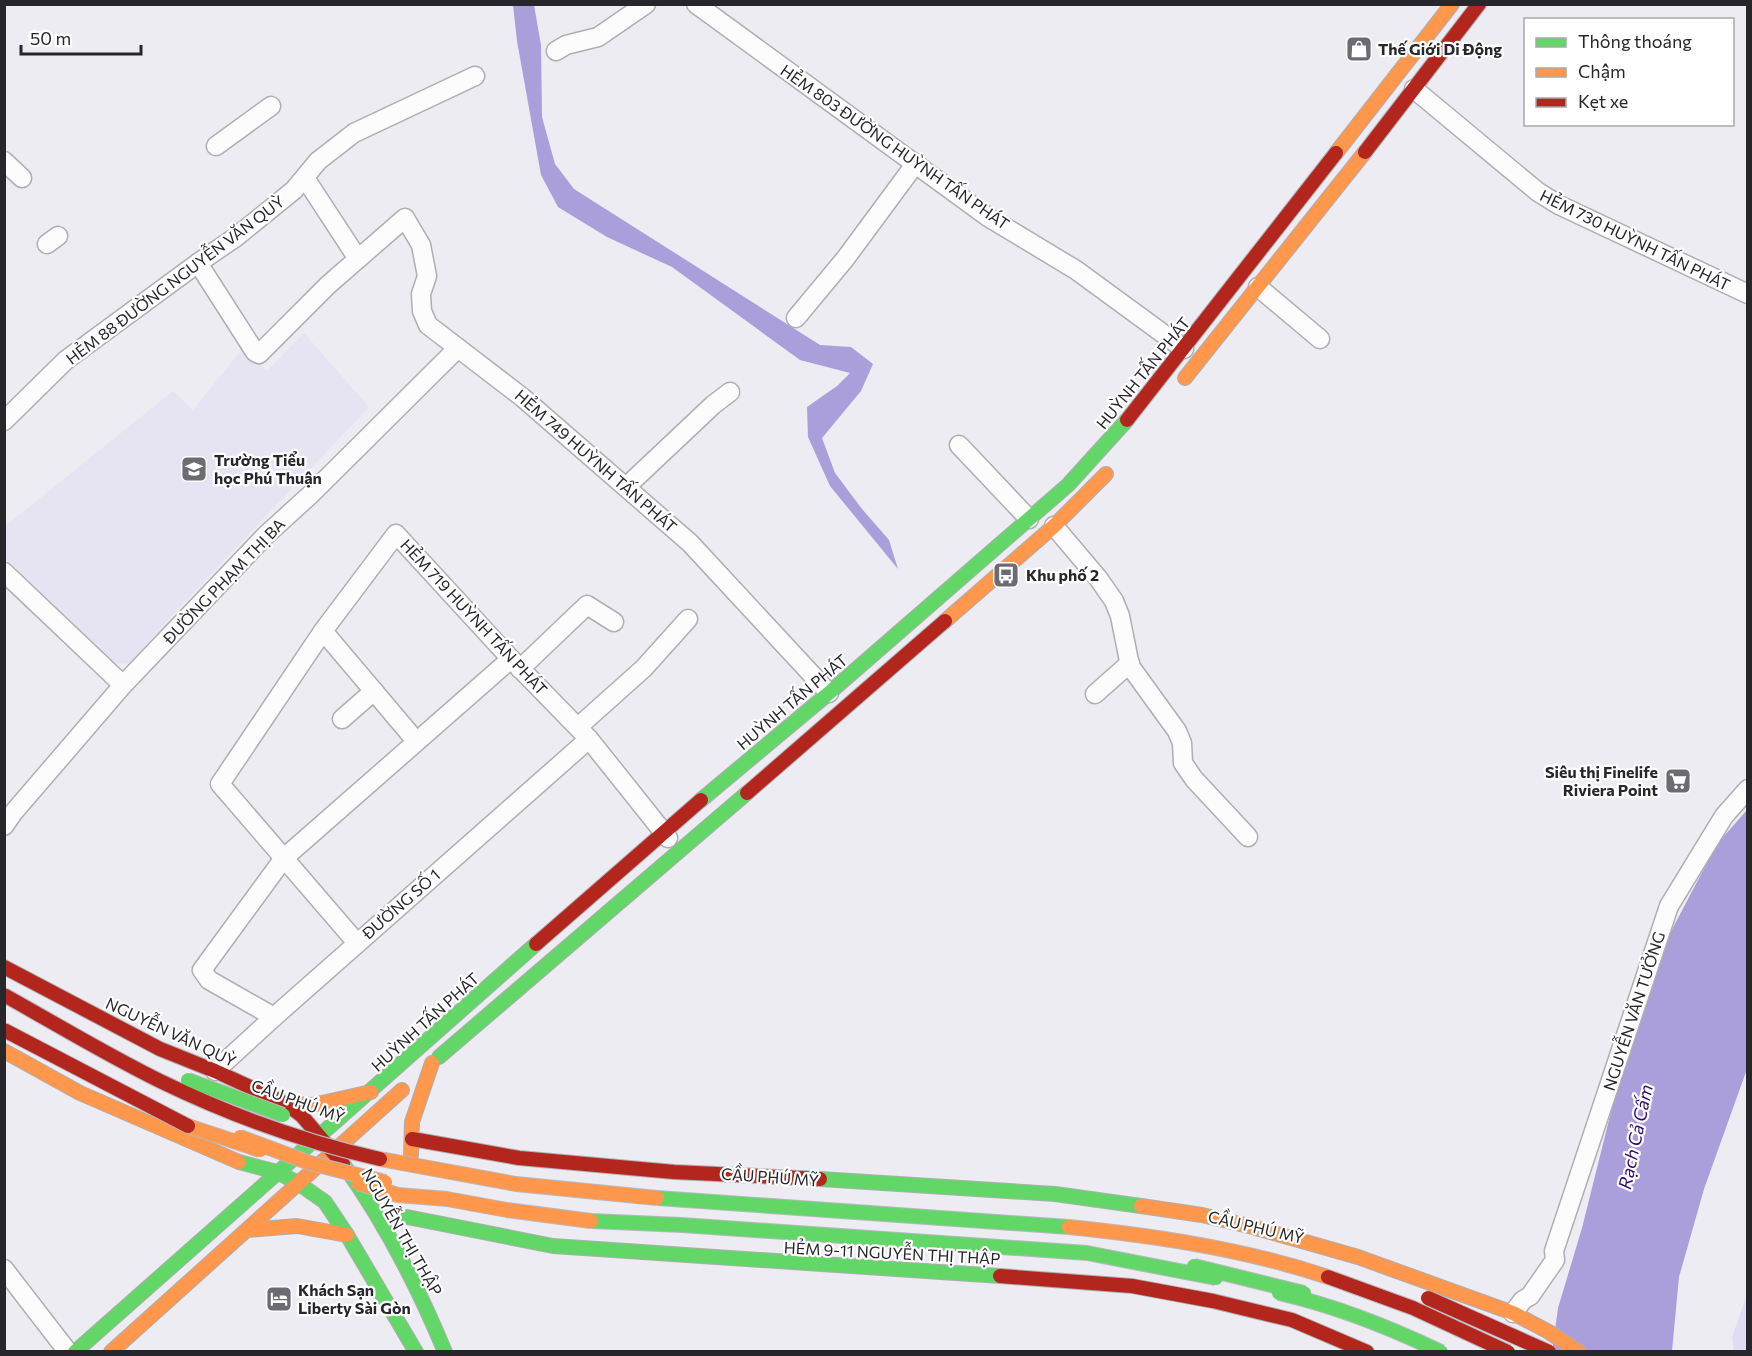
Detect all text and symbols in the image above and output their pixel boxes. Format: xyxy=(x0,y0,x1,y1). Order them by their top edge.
scale bar xyxy=(21,18,141,56)
legend xyxy=(1524,18,1734,126)
text: 50 m xyxy=(30,27,71,49)
text: Thông thoáng xyxy=(1578,30,1692,52)
shop icon: Thế Giới Di Động xyxy=(1344,34,1374,64)
place label: Thế Giới Di Động xyxy=(1378,39,1502,59)
street label: HẺM 803 ĐƯỜNG HUỲNH TẤN PHÁT xyxy=(777,58,1014,233)
text: Chậm xyxy=(1578,60,1626,82)
text: Kẹt xe xyxy=(1578,90,1628,112)
street label: HẺM 730 HUỲNH TẤN PHÁT xyxy=(1537,183,1734,294)
street label: HẺM 88 ĐƯỜNG NGUYỄN VĂN QUỲ xyxy=(61,189,288,368)
street label: HUỲNH TẤN PHÁT xyxy=(1090,312,1193,432)
street label: HẺM 749 HUỲNH TẤN PHÁT xyxy=(512,384,682,536)
place label: Trường Tiểu học Phú Thuận xyxy=(214,450,322,488)
school or university icon: Trường Tiểu học Phú Thuận xyxy=(179,454,209,484)
street label: ĐƯỜNG PHẠM THỊ BA xyxy=(158,514,288,648)
street label: HẺM 719 HUỲNH TẤN PHÁT xyxy=(397,533,553,699)
bus stop icon: Khu phố 2 xyxy=(991,560,1021,590)
place label: Khu phố 2 xyxy=(1026,565,1099,584)
street label: HUỲNH TẤN PHÁT xyxy=(731,648,851,753)
place label: Siêu thị Finelife Riviera Point xyxy=(1545,762,1658,799)
supermarket icon: Siêu thị Finelife Riviera Point xyxy=(1663,766,1693,796)
street label: ĐƯỜNG SỐ 1 xyxy=(356,863,443,943)
street label: NGUYỄN VĂN TƯỞNG xyxy=(1597,928,1668,1093)
street label: HUỲNH TẤN PHÁT xyxy=(366,967,482,1075)
street label: NGUYỄN VĂN QUỲ xyxy=(103,991,241,1070)
street label: CẦU PHÚ MỸ xyxy=(249,1073,349,1126)
water label: Rạch Cả Cấm xyxy=(1613,1082,1657,1191)
street label: CẦU PHÚ MỸ xyxy=(721,1162,820,1189)
street label: NGUYỄN THỊ THẬP xyxy=(358,1164,448,1299)
street label: CẦU PHÚ MỸ xyxy=(1206,1204,1307,1247)
street label: HẺM 9-11 NGUYỄN THỊ THẬP xyxy=(783,1235,1001,1268)
place label: Khách Sạn Liberty Sài Gòn xyxy=(298,1280,411,1317)
hotel icon: Khách Sạn Liberty Sài Gòn xyxy=(264,1284,294,1314)

